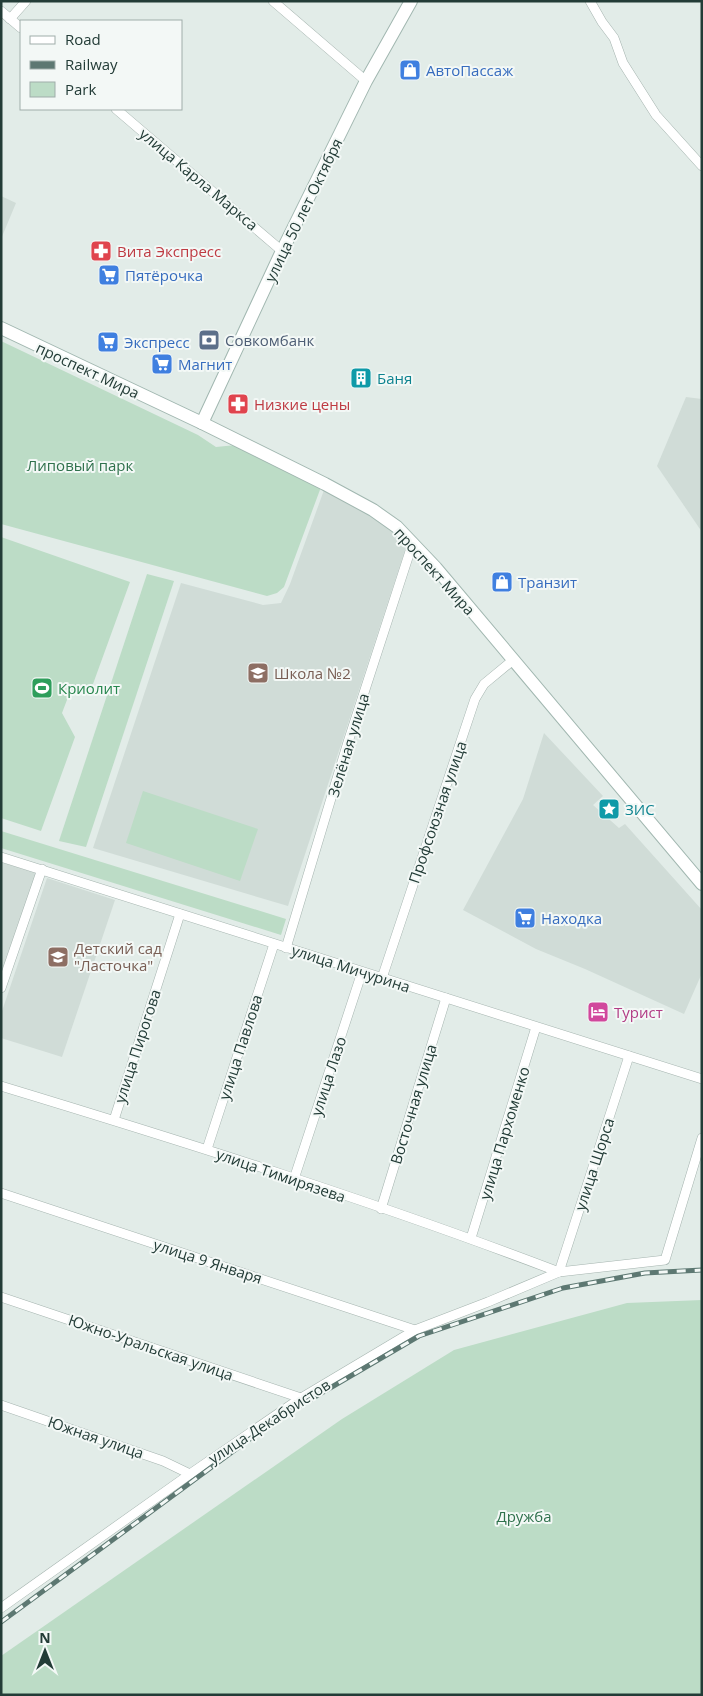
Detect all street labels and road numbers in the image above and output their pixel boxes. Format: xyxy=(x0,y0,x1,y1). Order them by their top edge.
street label: улица Карла Маркса xyxy=(135,123,263,235)
street label: улица 50 лет Октября xyxy=(259,135,347,285)
street label: проспект Мира xyxy=(33,337,143,403)
street label: проспект Мира xyxy=(390,523,480,619)
street label: Зелёная улица xyxy=(323,691,373,799)
street label: Профсоюзная улица xyxy=(403,738,471,886)
street label: улица Мичурина xyxy=(289,939,413,997)
street label: улица Пирогова xyxy=(109,987,165,1105)
street label: улица Павлова xyxy=(214,992,266,1102)
street label: улица Лазо xyxy=(306,1034,350,1118)
street label: Восточная улица xyxy=(385,1042,441,1166)
street label: улица Пархоменко xyxy=(474,1064,534,1202)
street label: улица Щорса xyxy=(570,1115,618,1213)
street label: улица Тимирязева xyxy=(214,1143,348,1207)
street label: улица 9 Января xyxy=(151,1234,265,1288)
street label: Южно-Уральская улица xyxy=(66,1309,236,1385)
street label: улица Декабристов xyxy=(204,1374,334,1468)
street label: Южная улица xyxy=(45,1411,147,1463)

